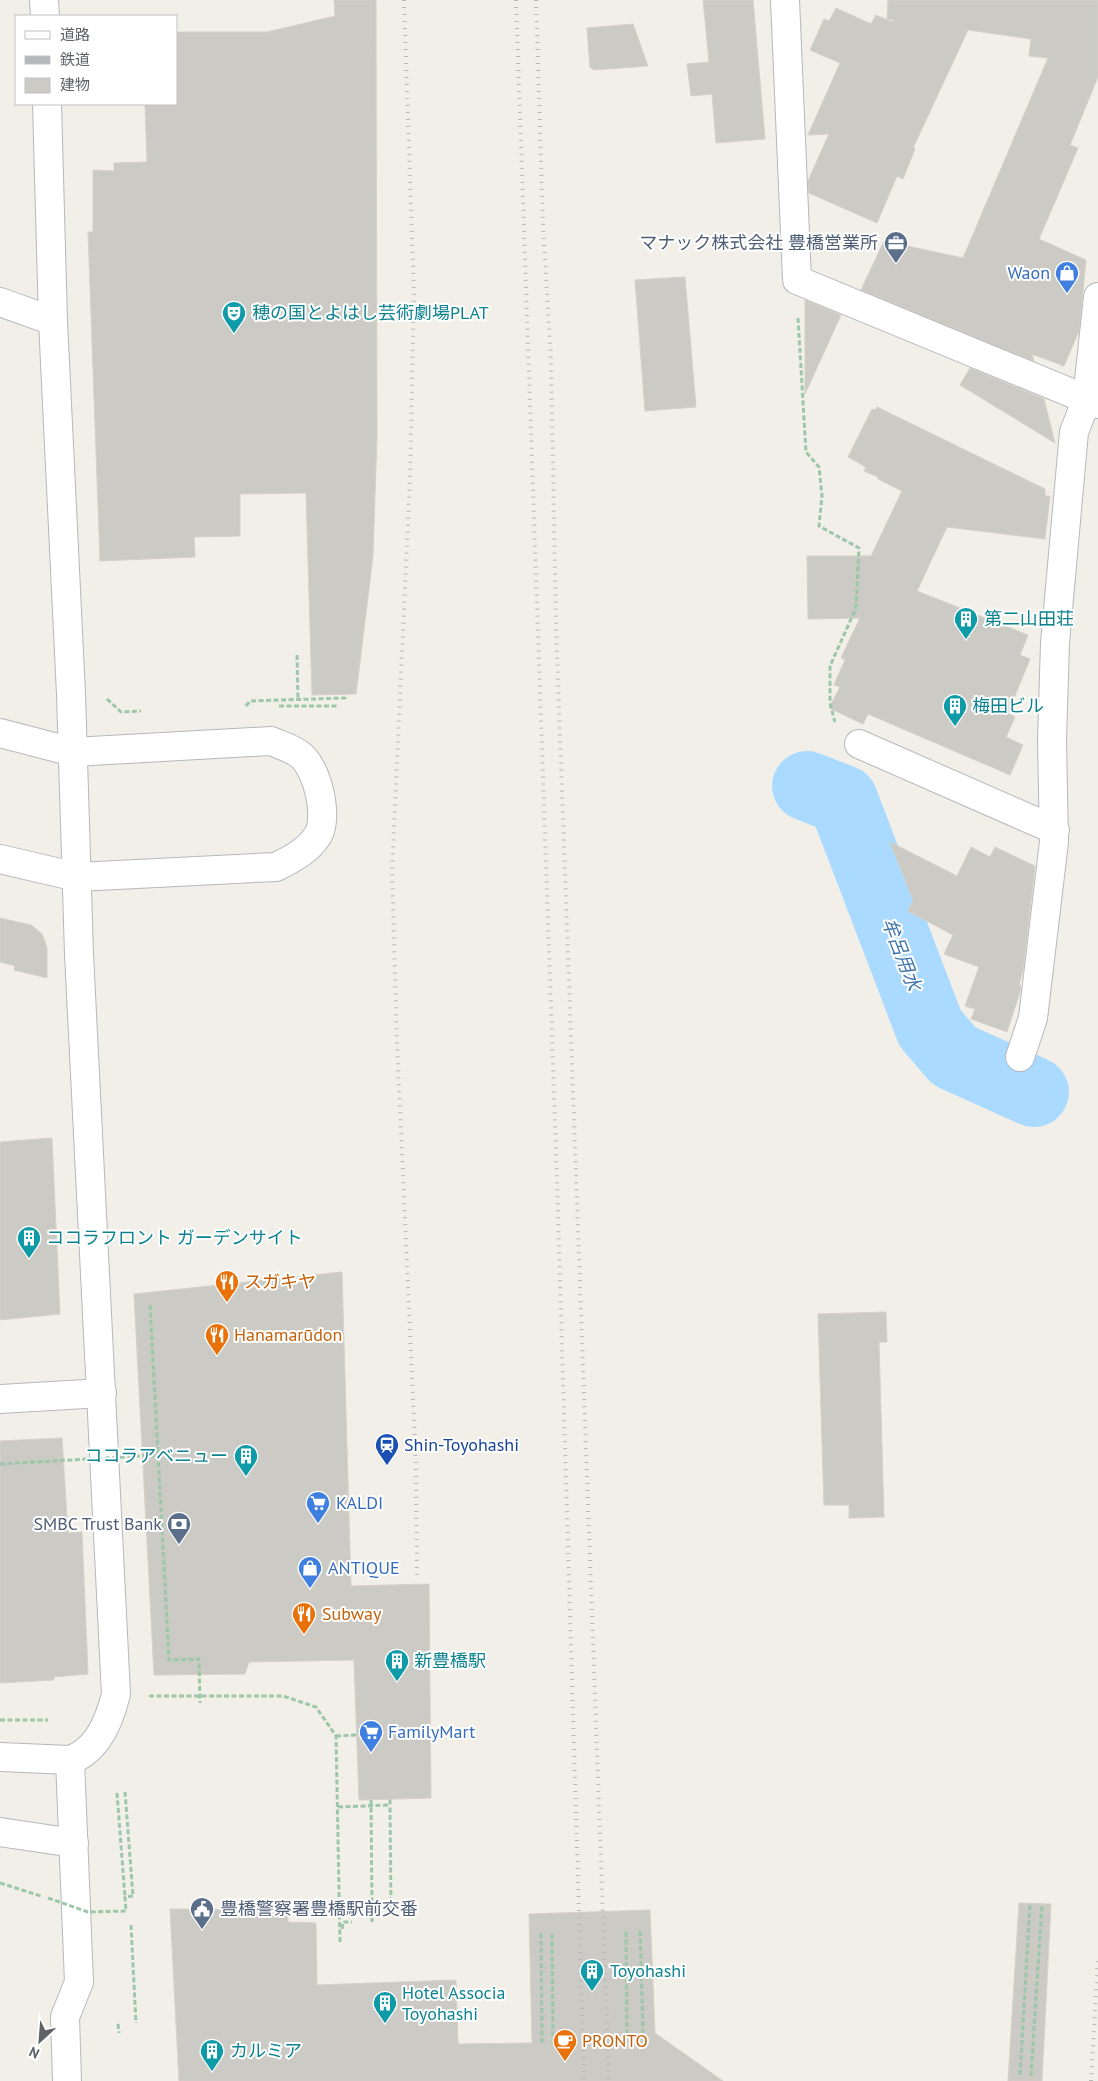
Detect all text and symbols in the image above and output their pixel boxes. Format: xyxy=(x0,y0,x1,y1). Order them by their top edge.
legend xyxy=(15,15,178,105)
text: 道路 xyxy=(60,25,90,44)
text: 鉄道 xyxy=(60,50,90,69)
text: 建物 xyxy=(60,75,90,94)
office icon: マナック株式会社 豊橋営業所 xyxy=(883,230,909,264)
place label: マナック株式会社 豊橋営業所 xyxy=(639,231,878,254)
shop icon: Waon xyxy=(1054,260,1080,294)
place label: Waon xyxy=(1007,261,1050,284)
theatre icon: 穂の国とよはし芸術劇場PLAT xyxy=(221,300,247,334)
place label: 穂の国とよはし芸術劇場PLAT xyxy=(252,301,489,324)
building icon: 第二山田荘 xyxy=(953,606,979,640)
place label: 第二山田荘 xyxy=(984,607,1074,630)
building icon: 梅田ビル xyxy=(942,693,968,727)
place label: 梅田ビル xyxy=(972,694,1044,717)
water label: 牟呂用水 xyxy=(877,914,928,996)
building icon: ココラフロント ガーデンサイト xyxy=(16,1225,42,1259)
place label: ココラフロント ガーデンサイト xyxy=(46,1226,303,1249)
restaurant icon: スガキヤ xyxy=(214,1269,240,1303)
place label: スガキヤ xyxy=(244,1270,316,1293)
restaurant icon: Hanamarūdon xyxy=(204,1322,230,1356)
place label: Hanamarūdon xyxy=(234,1323,342,1346)
station icon: Shin-Toyohashi xyxy=(374,1432,400,1466)
place label: Shin-Toyohashi xyxy=(404,1433,519,1456)
building icon: ココラアベニュー xyxy=(233,1443,259,1477)
place label: ココラアベニュー xyxy=(84,1444,228,1467)
supermarket icon: KALDI xyxy=(305,1490,331,1524)
place label: KALDI xyxy=(336,1491,383,1514)
bank icon: SMBC Trust Bank xyxy=(166,1511,192,1545)
place label: SMBC Trust Bank xyxy=(34,1512,162,1535)
shop icon: ANTIQUE xyxy=(297,1555,323,1589)
place label: ANTIQUE xyxy=(328,1556,400,1579)
restaurant icon: Subway xyxy=(291,1601,317,1635)
place label: Subway xyxy=(322,1602,382,1625)
building icon: 新豊橋駅 xyxy=(384,1648,410,1682)
place label: 新豊橋駅 xyxy=(414,1649,486,1672)
supermarket icon: FamilyMart xyxy=(358,1719,384,1753)
place label: FamilyMart xyxy=(388,1720,475,1743)
public building icon: 豊橋警察署豊橋駅前交番 xyxy=(189,1896,215,1930)
place label: 豊橋警察署豊橋駅前交番 xyxy=(220,1897,418,1920)
building icon: Toyohashi xyxy=(579,1958,605,1992)
place label: Toyohashi xyxy=(610,1959,686,1982)
place label: Hotel Associa Toyohashi xyxy=(402,1981,505,2025)
building icon: Hotel Associa Toyohashi xyxy=(372,1990,398,2024)
north arrow xyxy=(15,2016,65,2066)
cafe icon: PRONTO xyxy=(552,2028,578,2062)
place label: PRONTO xyxy=(582,2029,648,2052)
building icon: カルミア xyxy=(199,2038,225,2072)
place label: カルミア xyxy=(230,2039,302,2062)
text: N xyxy=(26,2043,42,2063)

